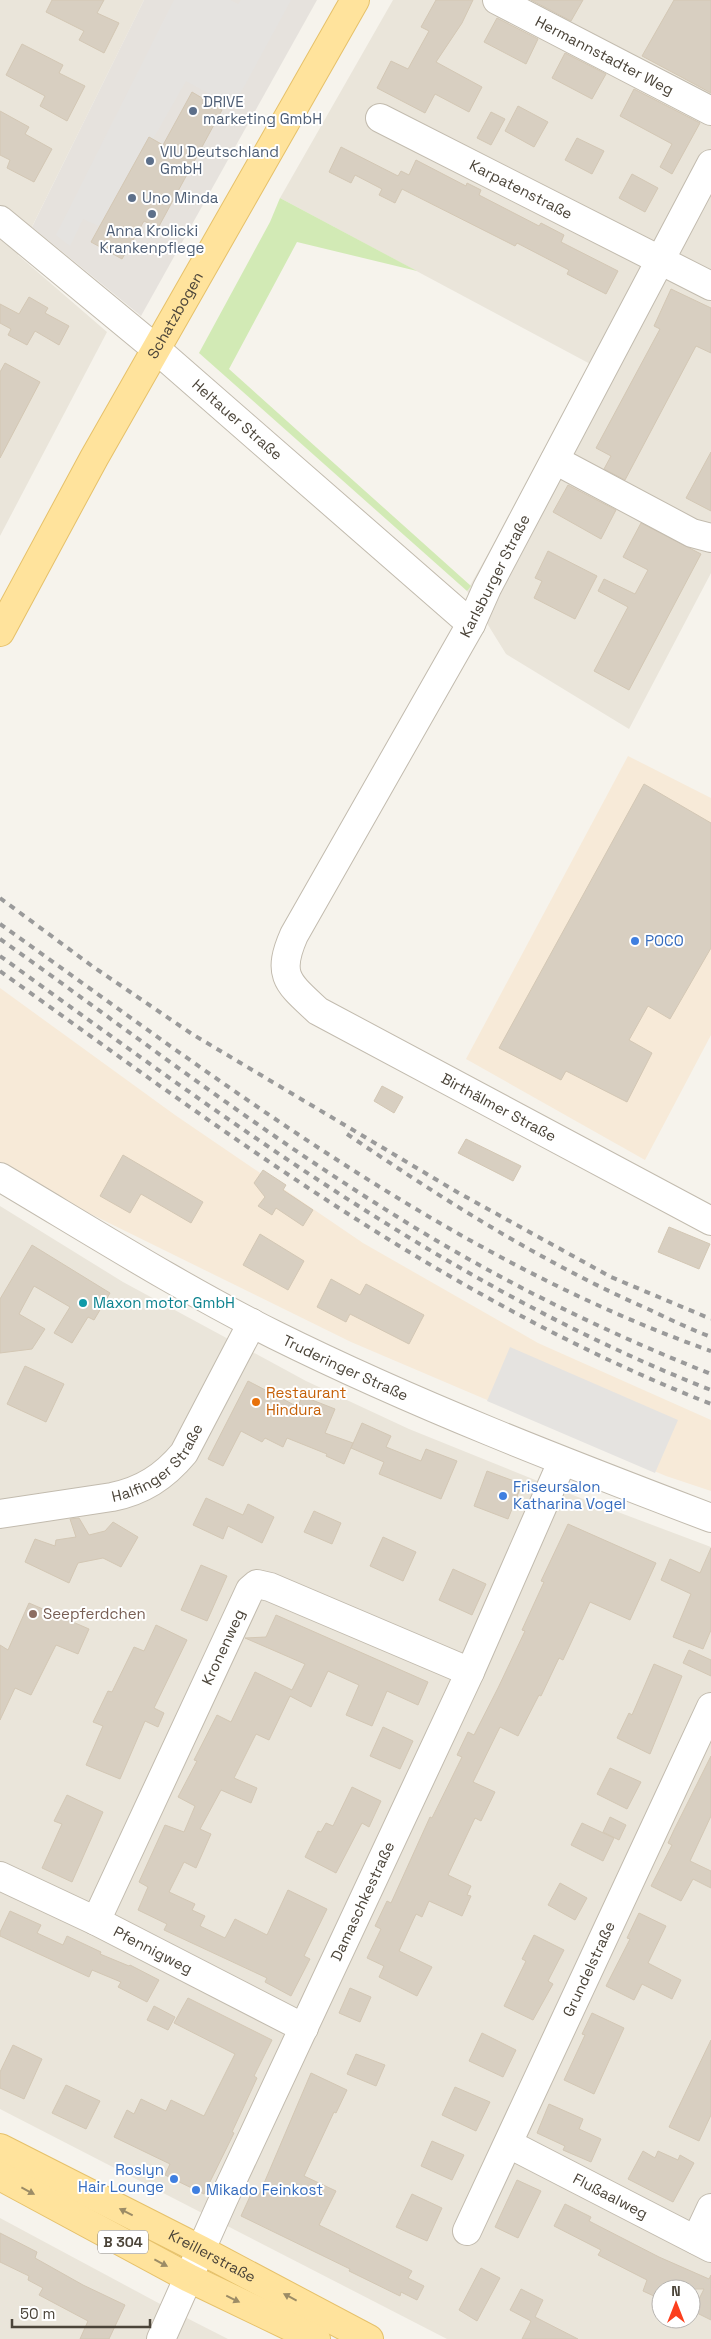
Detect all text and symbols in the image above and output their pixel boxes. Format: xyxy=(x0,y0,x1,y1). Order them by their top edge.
street label: Hermannstadter Weg xyxy=(532,12,677,99)
place label: DRIVE marketing GmbH xyxy=(203,92,322,128)
marker: DRIVE marketing GmbH xyxy=(187,105,199,117)
place label: VIU Deutschland GmbH xyxy=(160,142,279,178)
marker: VIU Deutschland GmbH xyxy=(144,155,156,167)
street label: Karpatenstraße xyxy=(466,155,576,223)
place label: Uno Minda xyxy=(142,188,219,207)
marker: Uno Minda xyxy=(126,192,138,204)
marker: Anna Krolicki Krankenpflege xyxy=(146,208,158,220)
place label: Anna Krolicki Krankenpflege xyxy=(100,221,205,257)
street label: Schatzbogen xyxy=(143,268,207,362)
street label: Heltauer Straße xyxy=(188,375,287,464)
street label: Karlsburger Straße xyxy=(455,511,534,641)
place label: POCO xyxy=(645,931,684,950)
marker: POCO xyxy=(629,935,641,947)
street label: Birthälmer Straße xyxy=(438,1069,560,1146)
place label: Maxon motor GmbH xyxy=(93,1293,235,1312)
marker: Maxon motor GmbH xyxy=(77,1297,89,1309)
street label: Truderinger Straße xyxy=(280,1330,411,1405)
place label: Restaurant Hindura xyxy=(266,1383,347,1419)
marker: Restaurant Hindura xyxy=(250,1396,262,1408)
street label: Halfinger Straße xyxy=(110,1420,207,1506)
place label: Friseursalon Katharina Vogel xyxy=(513,1477,626,1513)
marker: Friseursalon Katharina Vogel xyxy=(497,1490,509,1502)
place label: Seepferdchen xyxy=(43,1604,146,1623)
street label: Kronenweg xyxy=(197,1606,249,1688)
marker: Seepferdchen xyxy=(27,1608,39,1620)
street label: Damaschkestraße xyxy=(326,1838,398,1964)
street label: Grundelstraße xyxy=(558,1918,619,2020)
street label: Pfennigweg xyxy=(110,1922,196,1978)
place label: Roslyn Hair Lounge xyxy=(78,2160,164,2196)
street label: Flußaalweg xyxy=(570,2169,651,2223)
marker: Roslyn Hair Lounge xyxy=(168,2173,180,2185)
place label: Mikado Feinkost xyxy=(206,2180,323,2199)
marker: Mikado Feinkost xyxy=(190,2184,202,2196)
one-way arrow xyxy=(21,2187,35,2196)
one-way arrow xyxy=(119,2208,133,2216)
street label: Kreillerstraße xyxy=(165,2225,259,2286)
road number: B 304 xyxy=(98,2230,148,2254)
one-way arrow xyxy=(154,2259,168,2267)
north arrow xyxy=(651,2279,701,2329)
text: N xyxy=(671,2282,681,2300)
one-way arrow xyxy=(283,2293,297,2302)
scale bar xyxy=(12,2296,150,2328)
one-way arrow xyxy=(226,2296,240,2304)
text: 50 m xyxy=(20,2304,55,2323)

